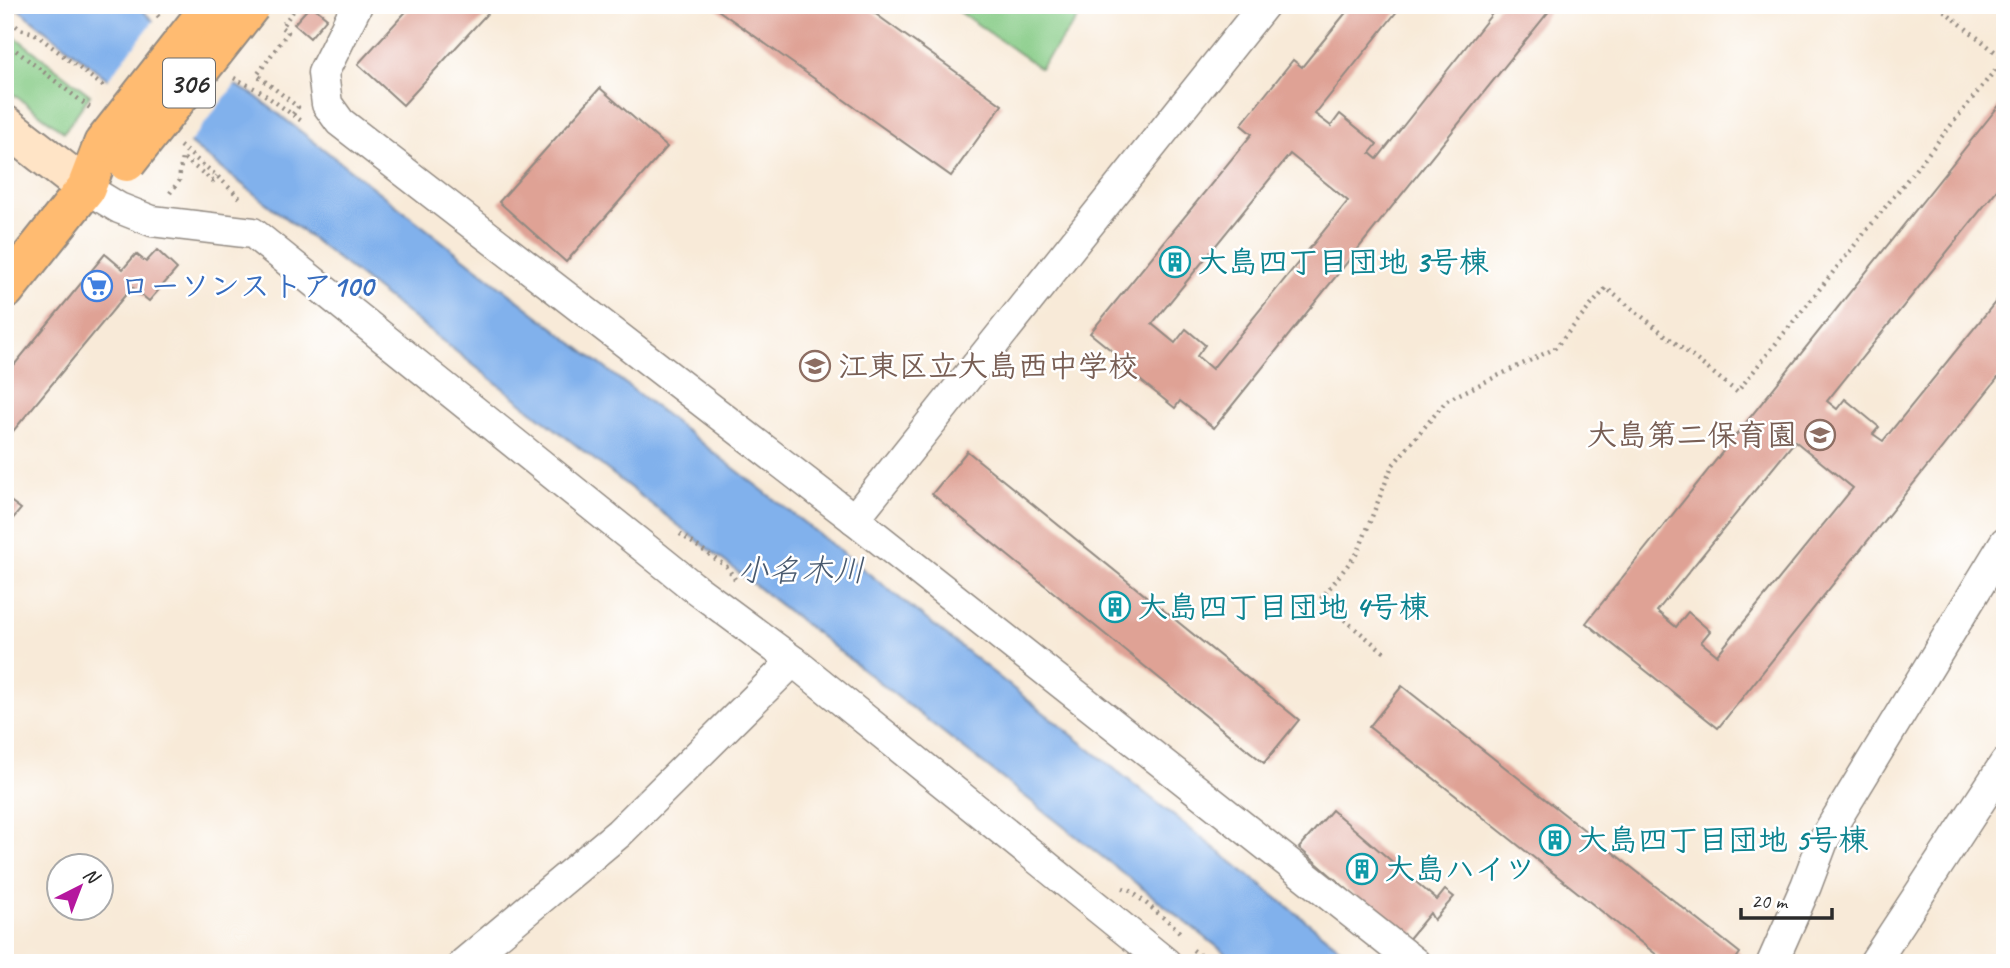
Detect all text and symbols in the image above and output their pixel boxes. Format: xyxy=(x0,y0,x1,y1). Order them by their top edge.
road number: 306 xyxy=(163,58,215,108)
place label: 大島四丁目団地 3号棟 xyxy=(1198,243,1489,281)
building icon: 大島四丁目団地 3号棟 xyxy=(1158,245,1192,279)
place label: ローソンストア100 xyxy=(120,267,376,305)
supermarket icon: ローソンストア100 xyxy=(80,269,114,303)
place label: 江東区立大島西中学校 xyxy=(838,347,1138,385)
school or university icon: 江東区立大島西中学校 xyxy=(798,349,832,383)
place label: 大島第二保育園 xyxy=(1587,416,1797,454)
school or university icon: 大島第二保育園 xyxy=(1803,418,1837,452)
water label: 小名木川 xyxy=(737,550,865,591)
place label: 大島四丁目団地 4号棟 xyxy=(1138,588,1429,626)
building icon: 大島四丁目団地 4号棟 xyxy=(1098,590,1132,624)
place label: 大島四丁目団地 5号棟 xyxy=(1578,821,1868,859)
building icon: 大島四丁目団地 5号棟 xyxy=(1538,823,1572,857)
place label: 大島ハイツ xyxy=(1385,850,1535,888)
north arrow xyxy=(46,852,116,922)
building icon: 大島ハイツ xyxy=(1345,852,1379,886)
text: N xyxy=(78,862,106,890)
scale bar xyxy=(1741,877,1832,921)
text: 20 m xyxy=(1751,888,1789,914)

